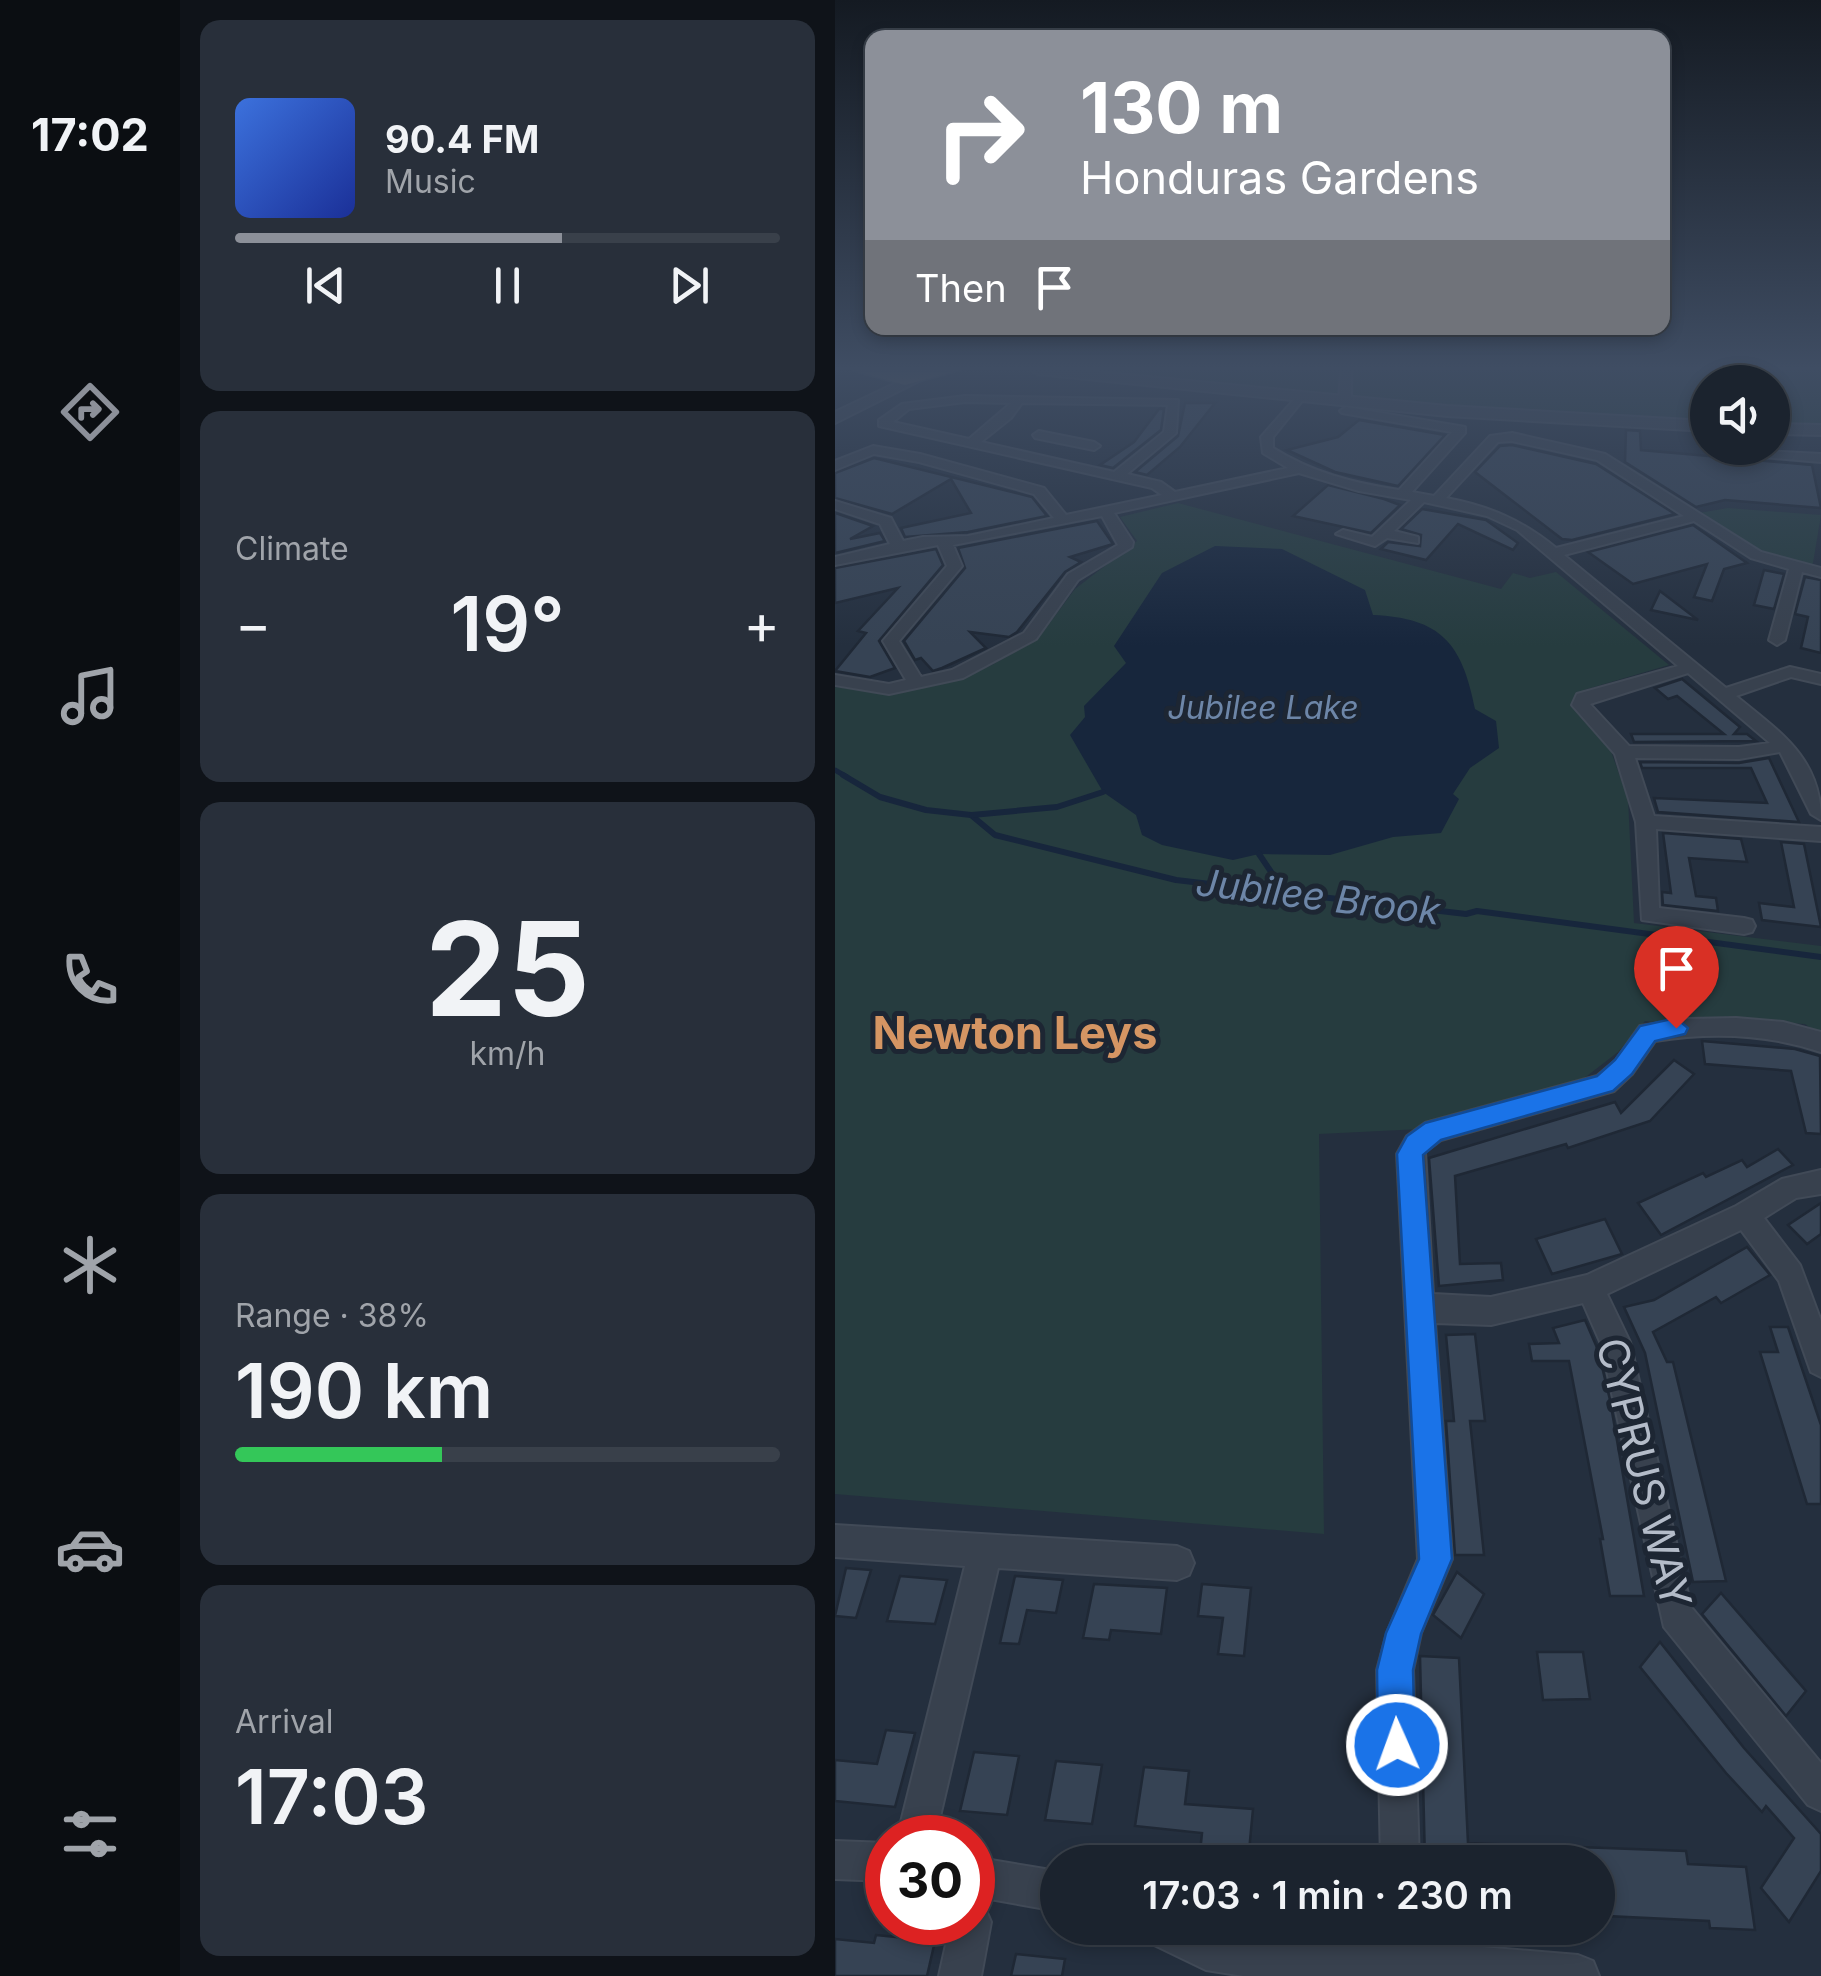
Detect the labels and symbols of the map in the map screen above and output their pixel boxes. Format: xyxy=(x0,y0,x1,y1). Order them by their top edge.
water label: Jubilee Lake xyxy=(1167,688,1359,727)
water label: Jubilee Brook xyxy=(1194,858,1444,934)
pin xyxy=(1634,926,1719,1029)
district label: Newton Leys xyxy=(873,1005,1157,1060)
street label: CYPRUS WAY xyxy=(1586,1333,1703,1613)
position arrow xyxy=(1345,1693,1449,1797)
speed limit sign: 30 xyxy=(865,1815,995,1945)

